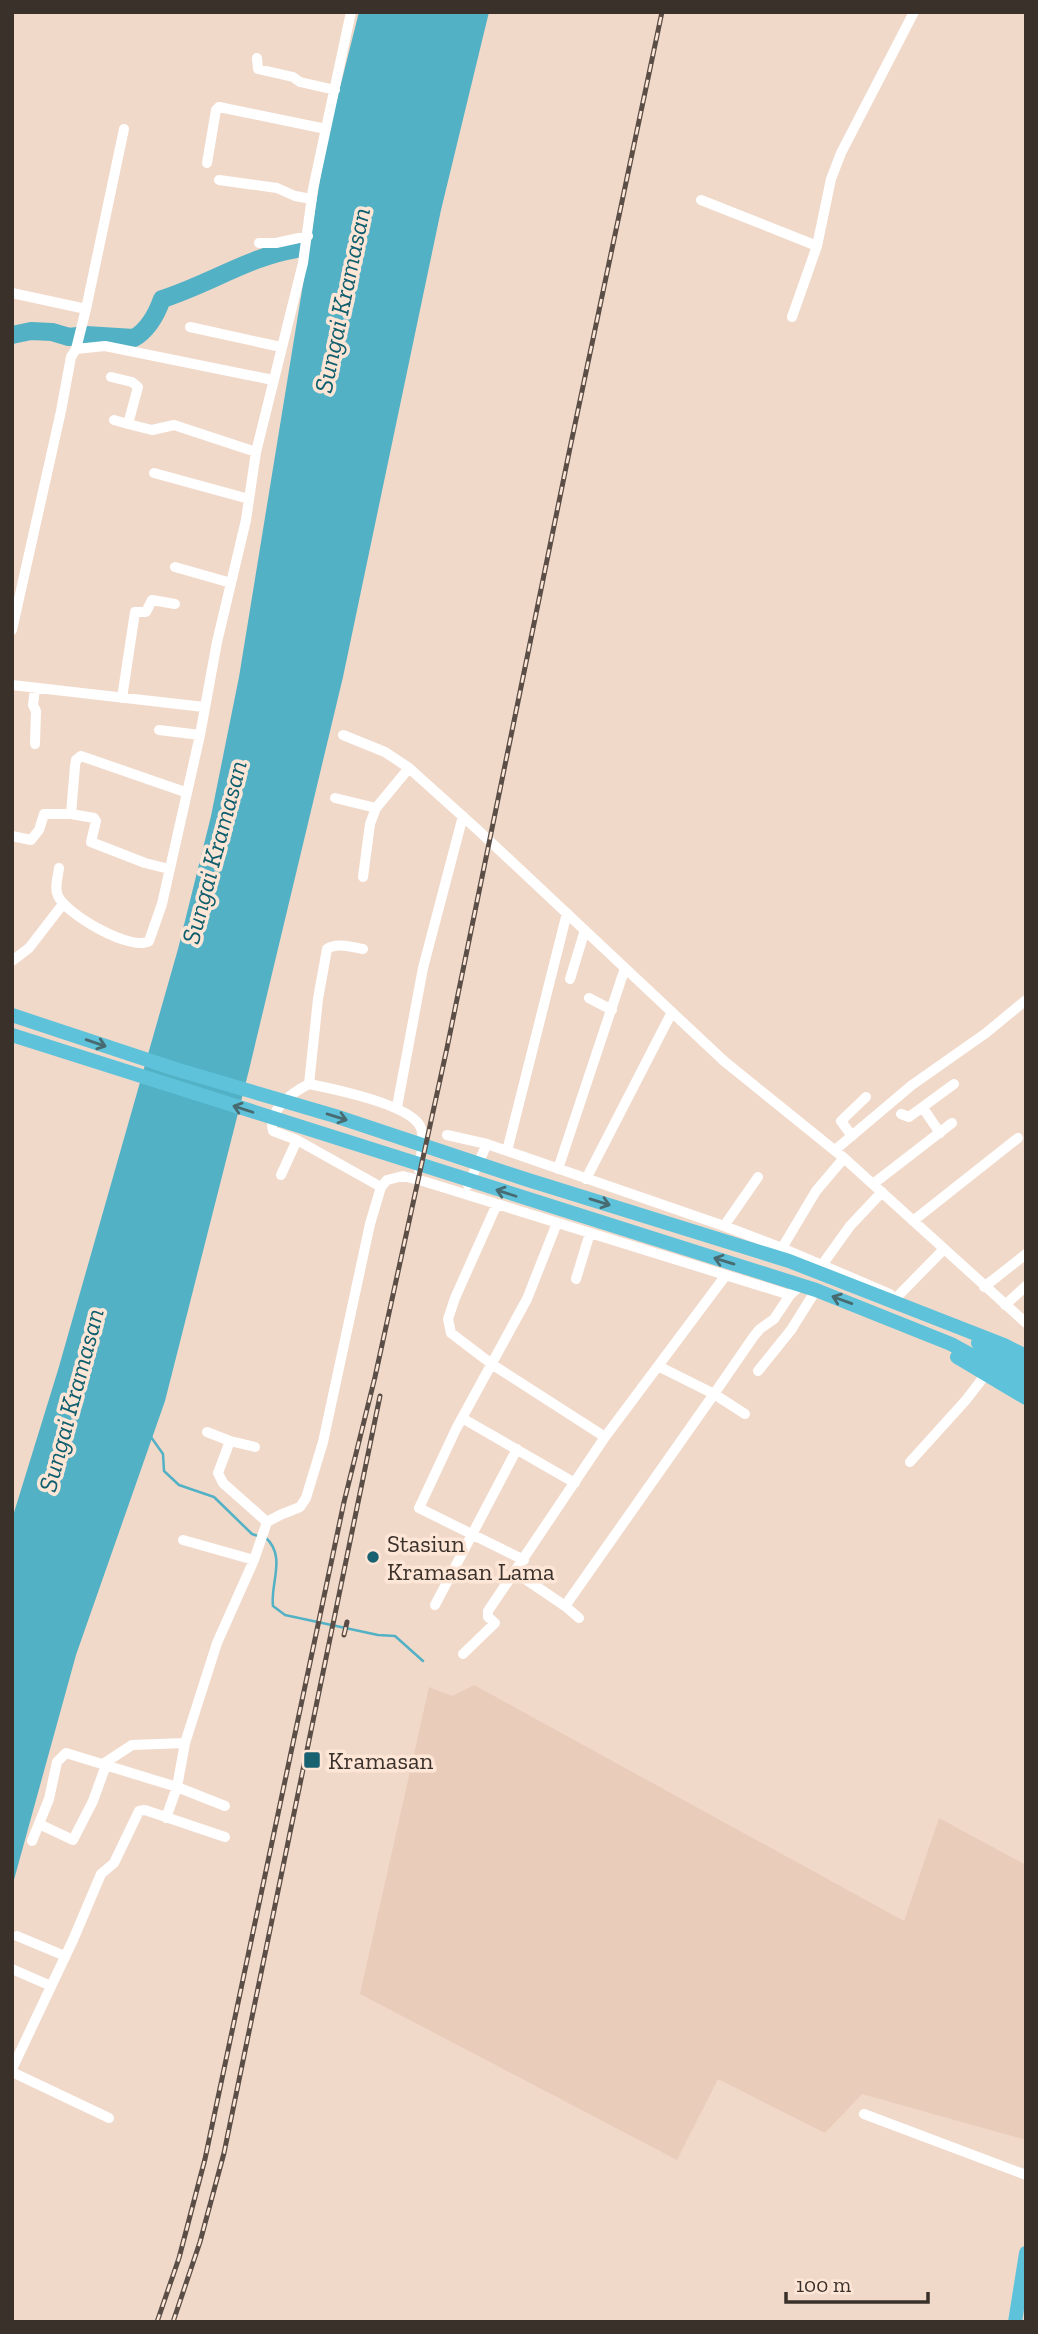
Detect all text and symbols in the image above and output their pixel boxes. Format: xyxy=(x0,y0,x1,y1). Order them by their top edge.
water label: Sungai Kramasan xyxy=(307,204,377,396)
water label: Sungai Kramasan xyxy=(174,757,254,947)
one-way arrow xyxy=(85,1038,107,1050)
one-way arrow xyxy=(233,1101,255,1114)
one-way arrow xyxy=(326,1111,348,1124)
one-way arrow xyxy=(496,1186,518,1199)
one-way arrow xyxy=(589,1197,611,1210)
one-way arrow xyxy=(713,1254,735,1267)
one-way arrow xyxy=(832,1293,854,1305)
water label: Sungai Kramasan xyxy=(31,1305,111,1495)
place label: Stasiun Kramasan Lama xyxy=(387,1529,555,1586)
marker: Stasiun Kramasan Lama xyxy=(365,1549,381,1565)
place label: Kramasan xyxy=(328,1746,433,1775)
marker: Kramasan xyxy=(302,1750,322,1770)
scale bar xyxy=(786,2260,928,2304)
text: 100 m xyxy=(796,2272,851,2297)

